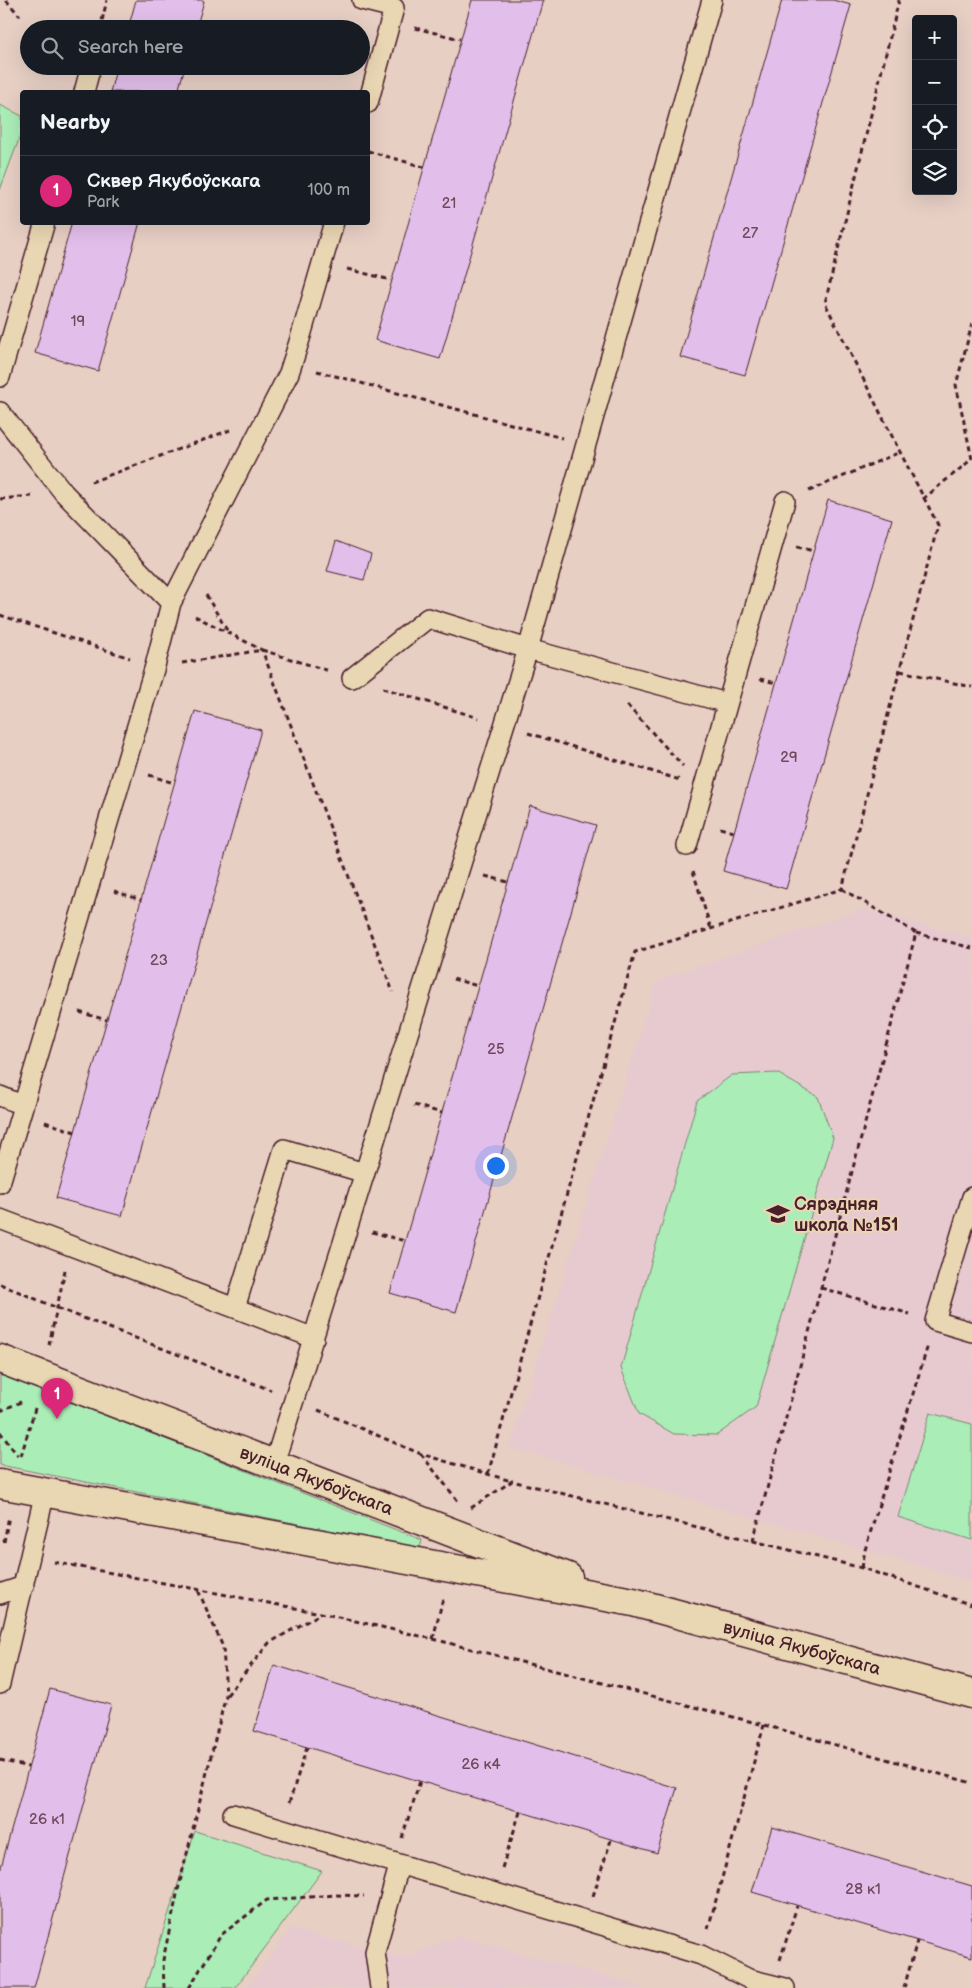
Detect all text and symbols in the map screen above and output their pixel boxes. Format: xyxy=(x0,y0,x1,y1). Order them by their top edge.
map controls xyxy=(912,15,957,195)
button: + xyxy=(912,15,957,60)
search box xyxy=(20,20,370,75)
icon: search xyxy=(38,34,66,62)
text: Search here xyxy=(78,36,183,59)
button: − xyxy=(912,60,957,105)
button: locate xyxy=(912,105,957,150)
text: Nearby xyxy=(40,110,110,135)
button: layers xyxy=(912,150,957,195)
text: Сквер Якубоўскага xyxy=(87,170,260,193)
text: 1 xyxy=(53,181,59,200)
text: 100 m xyxy=(307,181,350,200)
text: Park xyxy=(87,193,119,212)
house number: 21 xyxy=(442,194,456,213)
house number: 27 xyxy=(742,224,759,243)
house number: 19 xyxy=(71,312,85,331)
house number: 29 xyxy=(780,748,798,767)
house number: 23 xyxy=(150,951,168,970)
house number: 25 xyxy=(487,1040,505,1059)
your location xyxy=(483,1153,509,1179)
place label: Сярэдняя школа №151 xyxy=(794,1194,899,1236)
school or university icon: Сярэдняя школа №151 xyxy=(765,1201,791,1227)
pin: 1 xyxy=(41,1378,73,1419)
street label: вуліца Якубоўскага xyxy=(237,1442,396,1520)
street label: вуліца Якубоўскага xyxy=(721,1617,883,1680)
house number: 26 к4 xyxy=(461,1755,501,1774)
house number: 26 к1 xyxy=(29,1810,65,1829)
house number: 28 к1 xyxy=(845,1880,881,1899)

